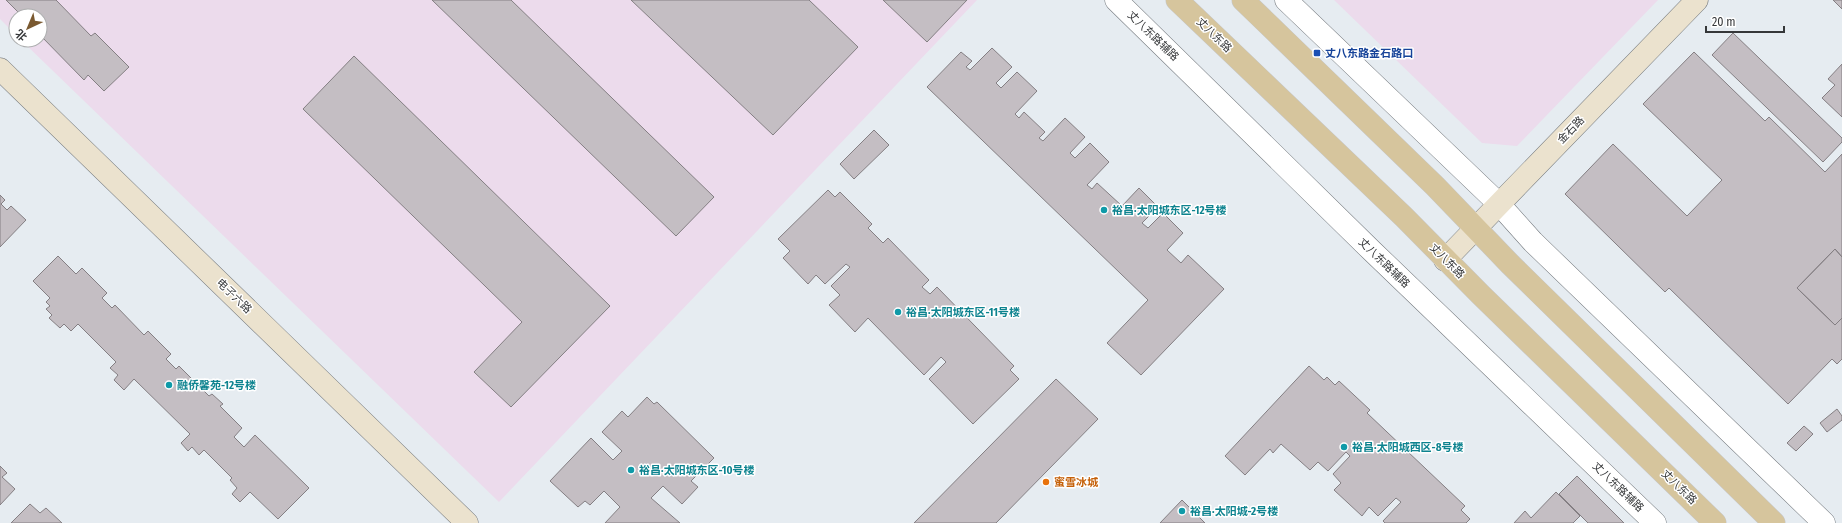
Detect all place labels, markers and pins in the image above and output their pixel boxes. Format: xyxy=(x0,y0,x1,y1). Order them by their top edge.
place label: 丈八东路金石路口 xyxy=(1325,47,1413,60)
marker: 丈八东路金石路口 xyxy=(1312,48,1322,58)
place label: 裕昌·太阳城东区-12号楼 xyxy=(1112,204,1227,217)
marker: 裕昌·太阳城东区-12号楼 xyxy=(1099,205,1109,215)
place label: 裕昌·太阳城东区-11号楼 xyxy=(906,306,1020,319)
marker: 裕昌·太阳城东区-11号楼 xyxy=(893,307,903,317)
place label: 融侨馨苑-12号楼 xyxy=(177,379,256,392)
marker: 融侨馨苑-12号楼 xyxy=(164,380,174,390)
place label: 裕昌·太阳城西区-8号楼 xyxy=(1352,441,1463,454)
marker: 裕昌·太阳城西区-8号楼 xyxy=(1339,442,1349,452)
place label: 裕昌·太阳城东区-10号楼 xyxy=(639,464,755,477)
marker: 裕昌·太阳城东区-10号楼 xyxy=(626,465,636,475)
place label: 蜜雪冰城 xyxy=(1054,476,1099,489)
marker: 蜜雪冰城 xyxy=(1041,477,1051,487)
place label: 裕昌·太阳城-2号楼 xyxy=(1190,505,1278,518)
marker: 裕昌·太阳城-2号楼 xyxy=(1177,506,1187,516)

